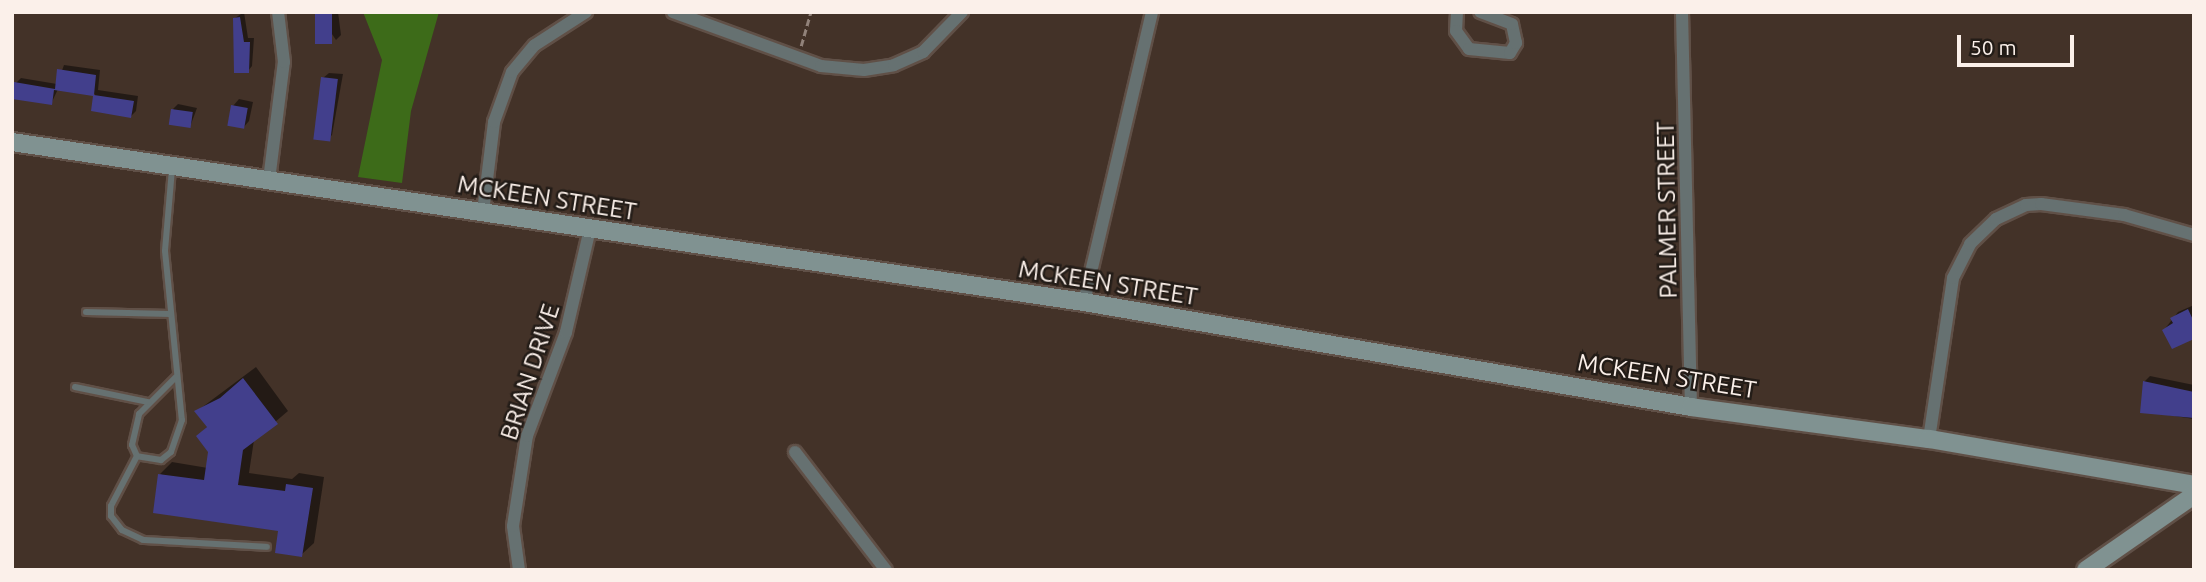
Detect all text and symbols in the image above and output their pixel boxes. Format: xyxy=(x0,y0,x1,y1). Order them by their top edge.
scale bar xyxy=(1961,21,2078,65)
text: 50 m xyxy=(1970,35,2017,59)
street label: PALMER STREET xyxy=(1651,121,1683,299)
street label: MCKEEN STREET xyxy=(455,170,639,226)
street label: MCKEEN STREET xyxy=(1016,255,1200,311)
street label: BRIAN DRIVE xyxy=(494,300,566,444)
street label: MCKEEN STREET xyxy=(1575,348,1759,404)

